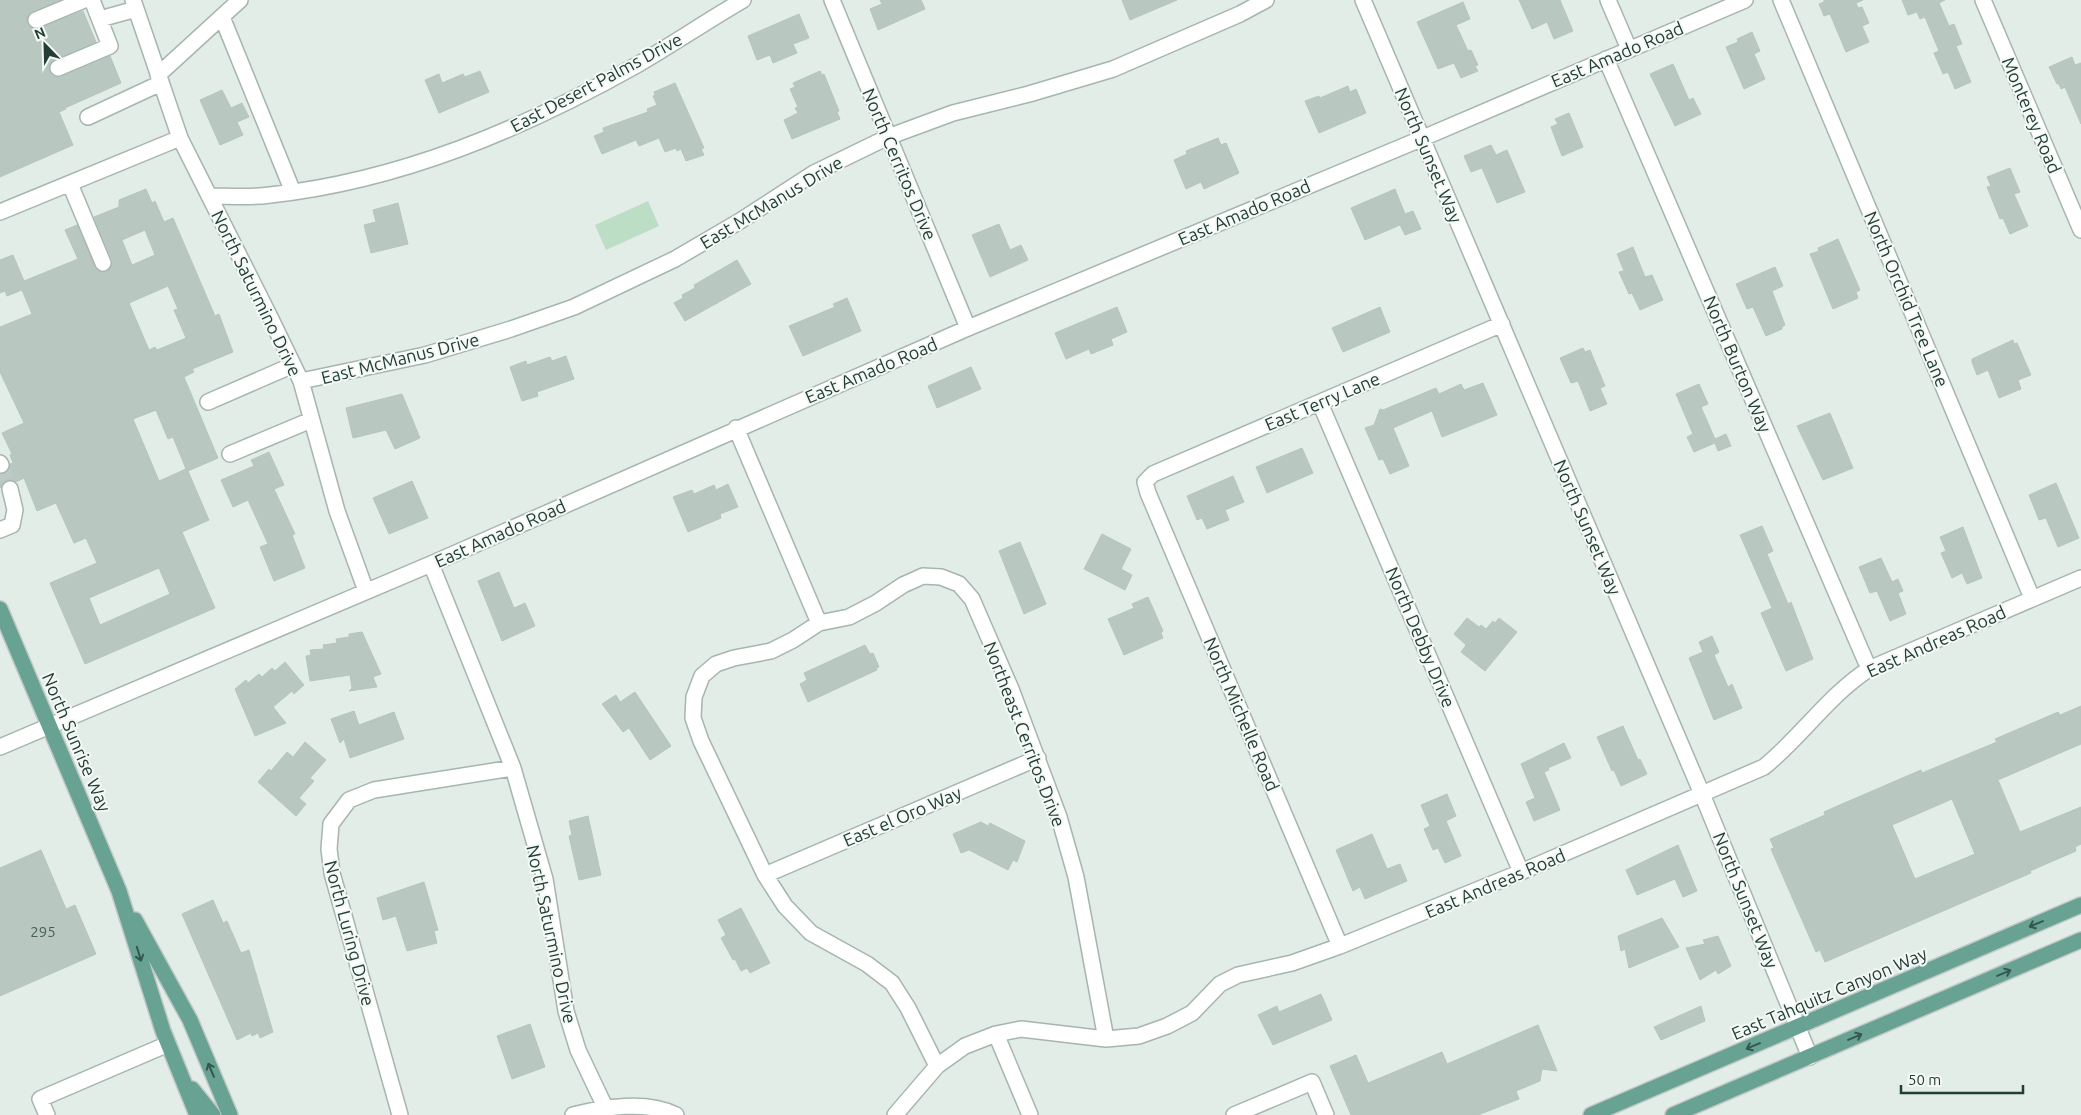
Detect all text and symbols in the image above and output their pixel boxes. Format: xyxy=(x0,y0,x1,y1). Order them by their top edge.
street label: East Amado Road xyxy=(1548,17,1686,91)
north arrow xyxy=(20,20,70,70)
text: N xyxy=(32,24,48,42)
street label: East Desert Palms Drive xyxy=(507,28,685,136)
street label: Monterey Road xyxy=(1998,54,2066,176)
street label: North Sunset Way xyxy=(1392,84,1467,226)
street label: North Cerritos Drive xyxy=(859,85,941,243)
street label: East McManus Drive xyxy=(696,152,846,252)
street label: East Amado Road xyxy=(1175,175,1313,249)
street label: North Saturmino Drive xyxy=(208,207,306,379)
street label: North Orchid Tree Lane xyxy=(1861,208,1953,390)
street label: North Burton Way xyxy=(1700,293,1776,436)
street label: East McManus Drive xyxy=(319,329,481,387)
street label: East Amado Road xyxy=(802,333,940,407)
street label: East Terry Lane xyxy=(1262,368,1382,434)
street label: North Sunset Way xyxy=(1551,456,1626,598)
street label: East Amado Road xyxy=(431,495,569,571)
street label: North Debby Drive xyxy=(1382,564,1460,710)
street label: East Andreas Road xyxy=(1863,601,2009,681)
street label: North Michelle Road xyxy=(1201,634,1283,794)
street label: Northeast Cerritos Drive xyxy=(980,639,1070,829)
street label: North Sunrise Way xyxy=(39,670,115,815)
street label: East el Oro Way xyxy=(840,782,965,850)
street label: North Sunset Way xyxy=(1710,829,1783,971)
street label: North Saturmino Drive xyxy=(523,843,581,1025)
street label: East Andreas Road xyxy=(1422,844,1568,922)
street label: North Luring Drive xyxy=(321,858,379,1008)
one-way arrow xyxy=(2029,920,2044,930)
house number: 295 xyxy=(30,923,56,940)
street label: East Tahquitz Canyon Way xyxy=(1728,943,1930,1043)
one-way arrow xyxy=(134,945,144,961)
one-way arrow xyxy=(1996,968,2011,978)
one-way arrow xyxy=(1847,1032,1862,1042)
one-way arrow xyxy=(1746,1041,1761,1051)
scale bar xyxy=(1901,1062,2024,1094)
one-way arrow xyxy=(206,1063,215,1078)
text: 50 m xyxy=(1908,1071,1941,1088)

